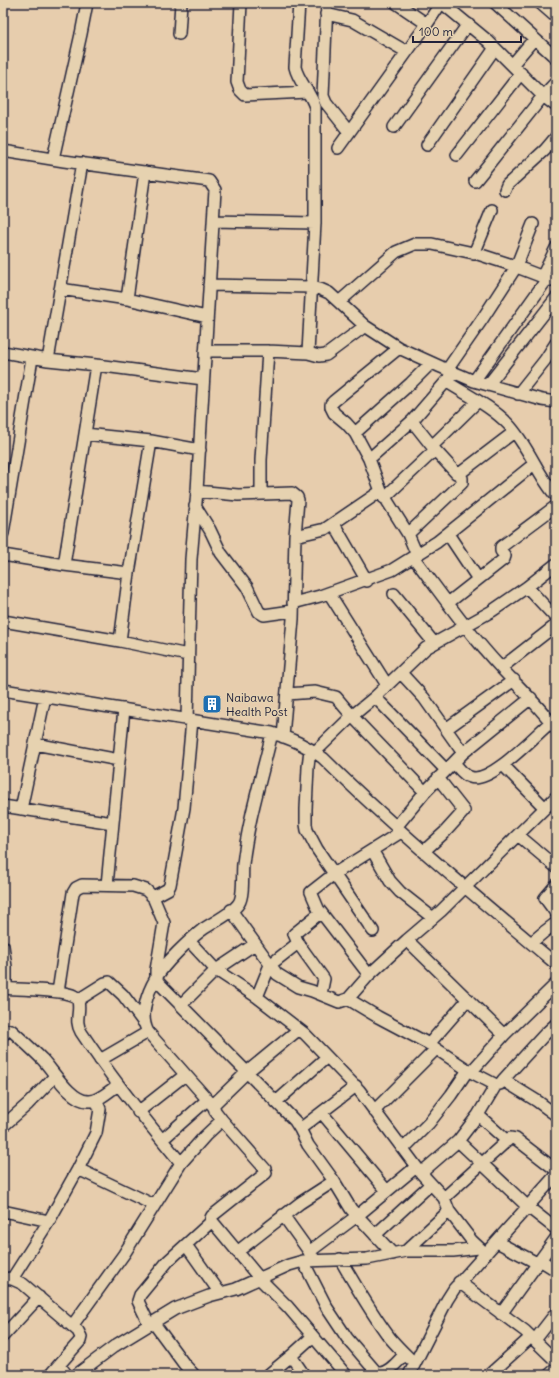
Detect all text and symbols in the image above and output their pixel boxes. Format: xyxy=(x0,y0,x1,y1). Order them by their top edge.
scale bar xyxy=(413,18,521,44)
text: 100 m xyxy=(419,24,453,39)
place label: Naibawa Health Post xyxy=(226,690,288,719)
building icon: Naibawa Health Post xyxy=(201,693,223,715)

